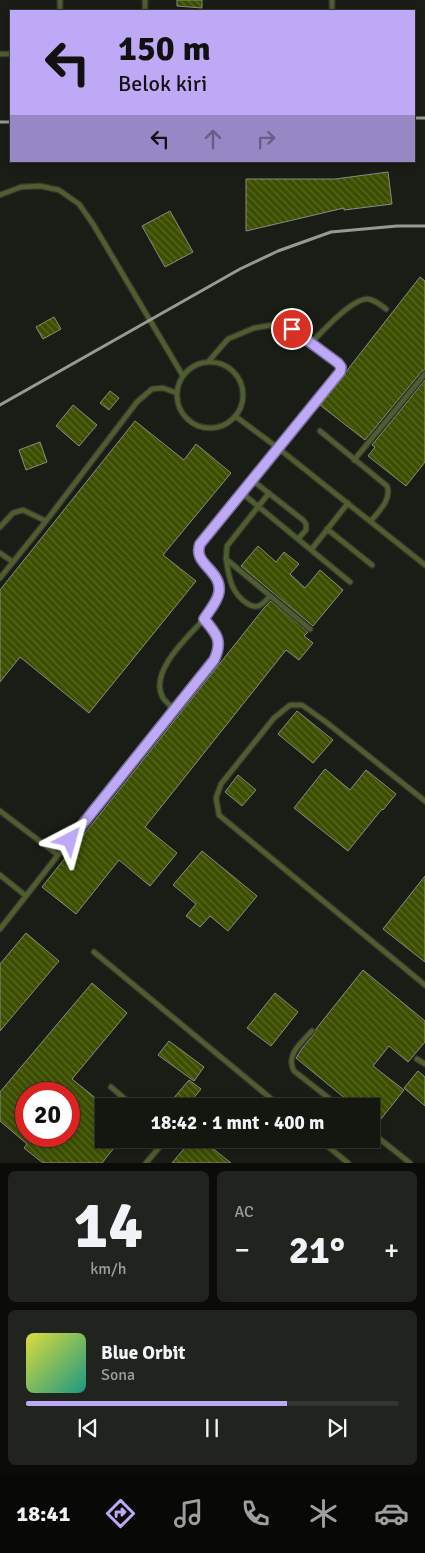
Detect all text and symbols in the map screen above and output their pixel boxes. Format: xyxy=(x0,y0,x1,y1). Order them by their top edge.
text: 150 m xyxy=(118,27,211,70)
icon: left xyxy=(35,30,100,95)
text: Belok kiri xyxy=(118,70,207,97)
icon: left xyxy=(146,125,174,153)
icon: ahead xyxy=(199,125,227,153)
icon: right xyxy=(252,125,280,153)
pin xyxy=(271,308,313,350)
icon: arrive xyxy=(278,315,306,343)
position arrow xyxy=(43,813,95,865)
speed limit sign: 20 xyxy=(15,1082,80,1147)
text: 18:42 · 1 mnt · 400 m xyxy=(151,1111,324,1135)
text: 14 xyxy=(73,1186,143,1266)
text: AC xyxy=(235,1202,254,1222)
text: 21° xyxy=(289,1227,345,1274)
text: − xyxy=(235,1233,250,1267)
text: + xyxy=(384,1233,399,1267)
text: km/h xyxy=(90,1259,126,1279)
text: Blue Orbit xyxy=(101,1341,185,1365)
text: Sona xyxy=(101,1365,135,1385)
icon: previous xyxy=(74,1414,102,1442)
icon: pause xyxy=(198,1414,226,1442)
icon: next xyxy=(323,1414,351,1442)
icon: directions xyxy=(103,1496,138,1531)
icon: music xyxy=(171,1496,206,1531)
icon: phone xyxy=(238,1496,273,1531)
icon: climate xyxy=(306,1496,341,1531)
icon: car xyxy=(374,1496,409,1531)
text: 18:41 xyxy=(16,1500,70,1527)

